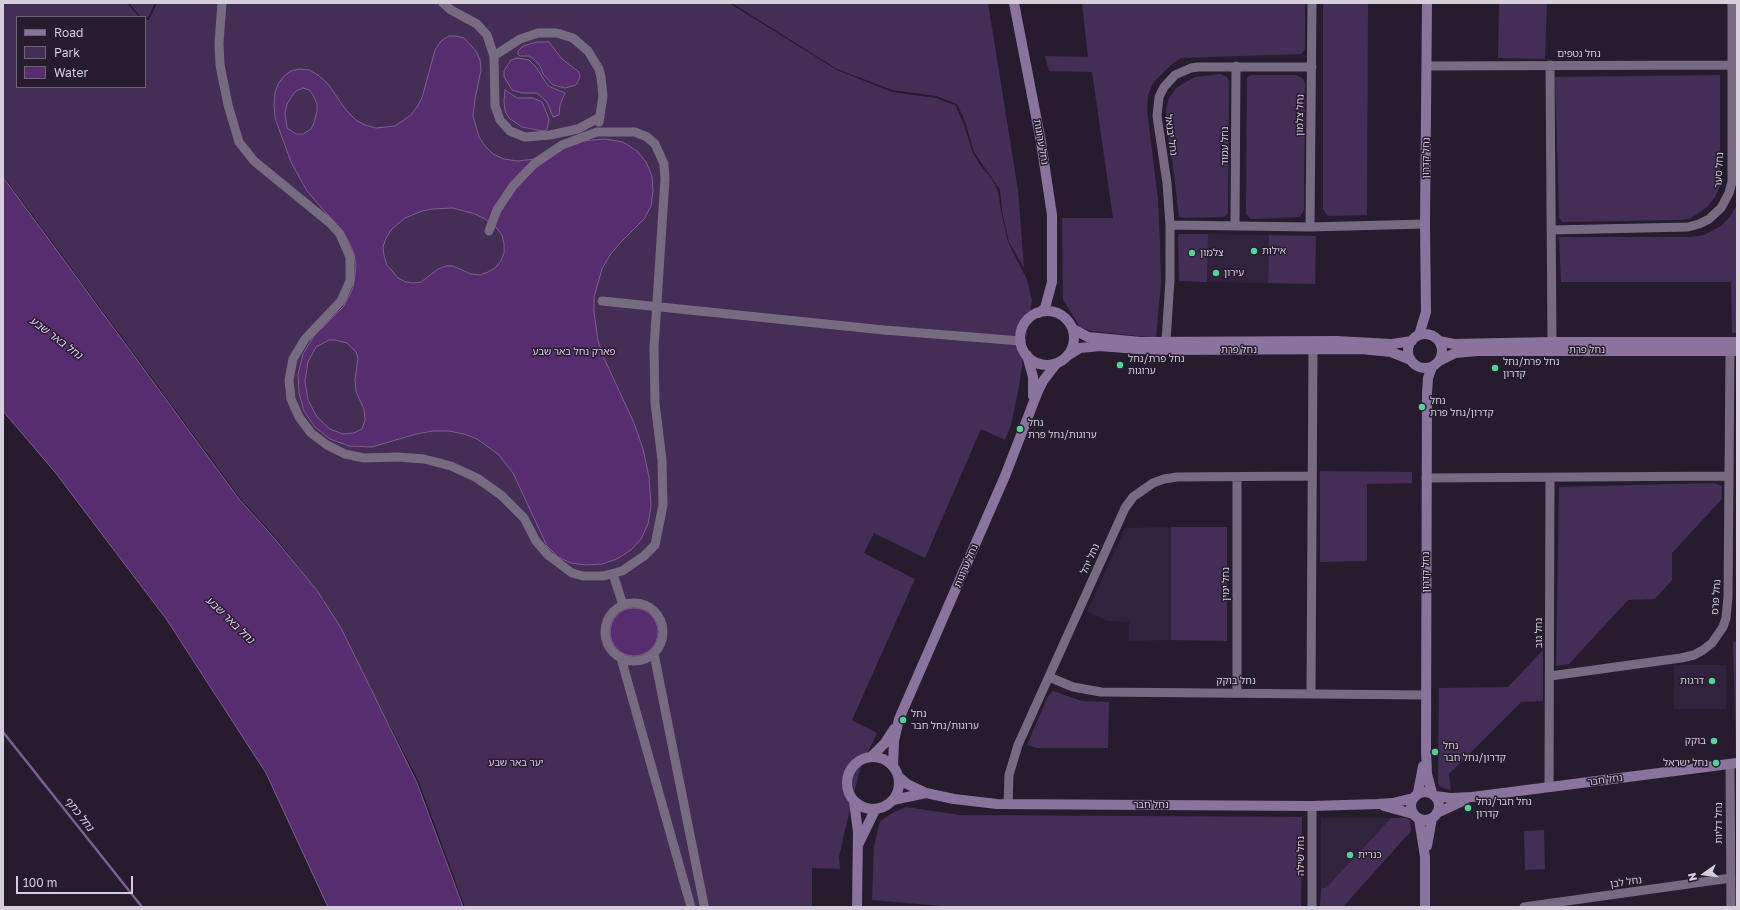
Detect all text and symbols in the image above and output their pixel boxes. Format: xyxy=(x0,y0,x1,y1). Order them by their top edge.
legend xyxy=(16,16,146,88)
text: Road xyxy=(54,25,83,40)
text: Park xyxy=(54,45,80,60)
street label: נחל נטפים xyxy=(1557,48,1601,60)
text: Water xyxy=(54,65,88,80)
street label: נחל צלמון xyxy=(1294,94,1306,136)
street label: נחל יבנאל xyxy=(1162,114,1180,156)
street label: נחל ערוגות xyxy=(1031,118,1051,166)
street label: נחל עמוד xyxy=(1219,126,1231,166)
street label: נחל קדרון xyxy=(1420,137,1432,179)
street label: נחל סער xyxy=(1712,152,1726,188)
place label: אילות xyxy=(1262,245,1286,257)
marker: אילות xyxy=(1249,246,1259,256)
place label: צלמון xyxy=(1200,247,1224,259)
marker: צלמון xyxy=(1187,248,1197,258)
place label: עירון xyxy=(1224,267,1244,279)
marker: עירון xyxy=(1211,268,1221,278)
water label: נחל באר שבע xyxy=(27,314,85,362)
street label: נחל פרת xyxy=(1221,344,1257,356)
street label: נחל פרת xyxy=(1569,344,1605,356)
park label: פארק נחל באר שבע xyxy=(533,346,615,358)
place label: נחל פרת/נחל ערוגות xyxy=(1128,353,1184,376)
place label: נחל פרת/נחל קדרון xyxy=(1503,356,1559,380)
marker: נחל פרת/נחל ערוגות xyxy=(1115,360,1125,370)
marker: נחל פרת/נחל קדרון xyxy=(1490,363,1500,373)
place label: נחל קדרון/נחל פרת xyxy=(1430,395,1494,418)
marker: נחל קדרון/נחל פרת xyxy=(1417,402,1427,412)
place label: נחל ערוגות/נחל פרת xyxy=(1028,417,1097,440)
marker: נחל ערוגות/נחל פרת xyxy=(1015,424,1025,434)
street label: נחל יהל xyxy=(1078,542,1102,576)
street label: נחל ערוגות xyxy=(952,543,980,589)
street label: נחל קדרון xyxy=(1420,552,1432,592)
street label: נחל ימין xyxy=(1220,567,1232,601)
street label: נחל פרס xyxy=(1709,579,1723,615)
water label: נחל באר שבע xyxy=(203,594,257,646)
street label: נחל גוב xyxy=(1533,618,1545,648)
street label: נחל בוקק xyxy=(1216,675,1256,687)
place label: דרגות xyxy=(1680,675,1704,687)
marker: דרגות xyxy=(1707,676,1717,686)
place label: נחל ערוגות/נחל חבר xyxy=(911,708,979,732)
marker: נחל ערוגות/נחל חבר xyxy=(898,715,908,725)
place label: בוקק xyxy=(1685,735,1706,747)
marker: בוקק xyxy=(1709,736,1719,746)
place label: נחל קדרון/נחל חבר xyxy=(1443,740,1506,764)
marker: נחל קדרון/נחל חבר xyxy=(1430,747,1440,757)
park label: יער באר שבע xyxy=(488,757,544,769)
place label: נחל ישראל xyxy=(1663,757,1708,769)
marker: נחל ישראל xyxy=(1711,758,1721,768)
street label: נחל חבר xyxy=(1587,772,1623,788)
water label: נחל כתף xyxy=(61,794,97,834)
place label: נחל חבר/נחל קדרון xyxy=(1476,796,1532,820)
street label: נחל חבר xyxy=(1133,799,1169,811)
street label: נחל דליות xyxy=(1713,802,1725,844)
marker: נחל חבר/נחל קדרון xyxy=(1463,803,1473,813)
street label: נחל שילה xyxy=(1295,836,1307,876)
place label: כנרית xyxy=(1358,849,1382,861)
marker: כנרית xyxy=(1345,850,1355,860)
north arrow xyxy=(1684,854,1724,894)
scale bar xyxy=(18,868,135,894)
text: N xyxy=(1685,871,1699,883)
street label: נחל לבן xyxy=(1609,874,1643,890)
text: 100 m xyxy=(23,875,57,890)

